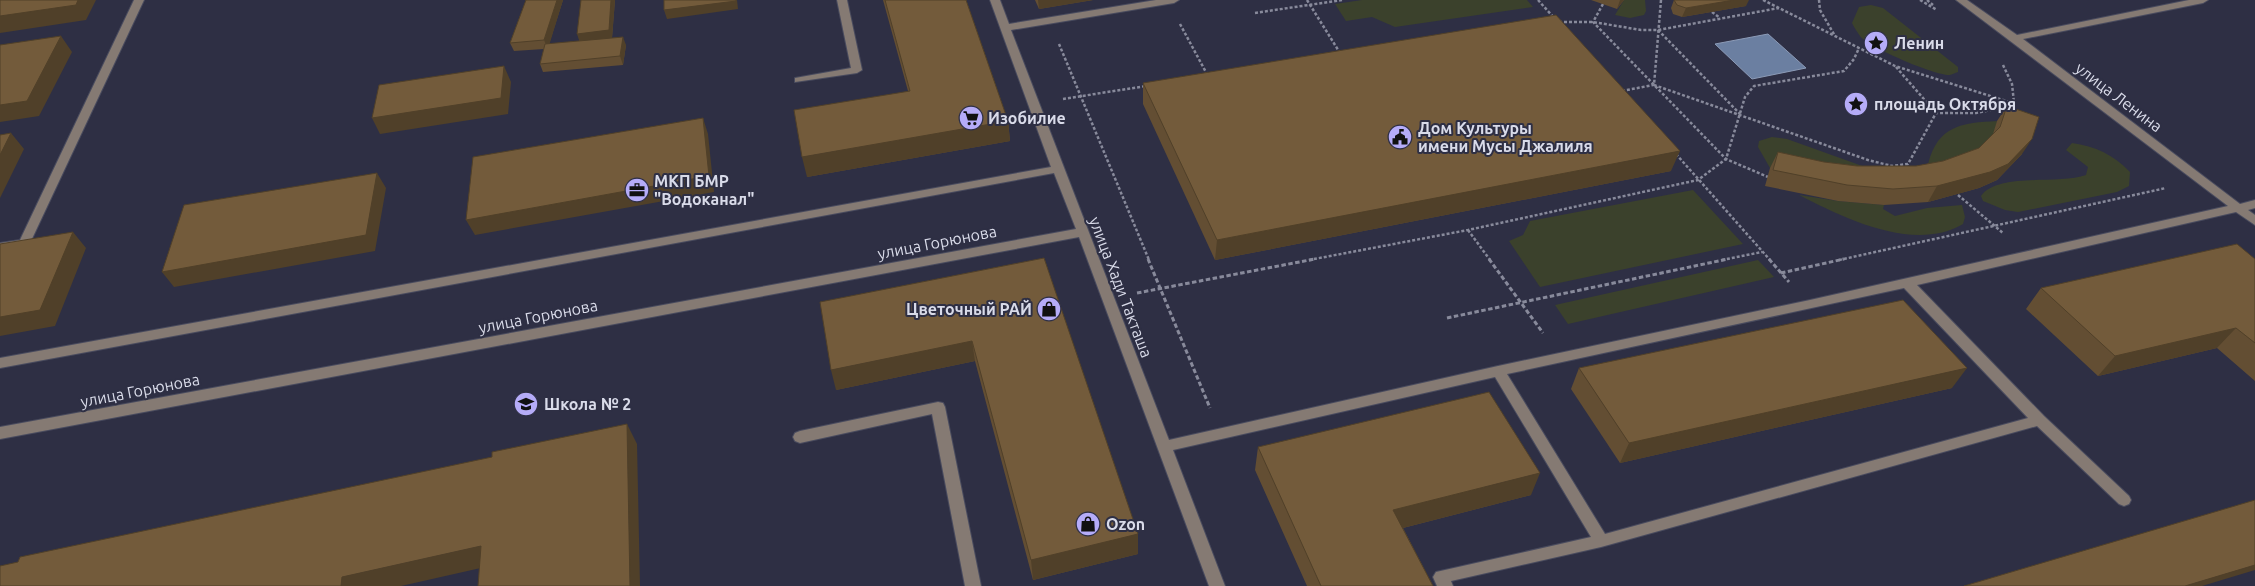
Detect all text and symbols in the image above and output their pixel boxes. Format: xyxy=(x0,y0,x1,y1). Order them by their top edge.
place icon: Ленин xyxy=(1863,30,1889,56)
place label: Ленин xyxy=(1894,34,1944,52)
street label: улица Ленина xyxy=(2072,59,2166,135)
place icon: площадь Октября xyxy=(1843,91,1869,117)
place label: площадь Октября xyxy=(1874,95,2016,113)
supermarket icon: Изобилие xyxy=(958,105,984,131)
place label: Изобилие xyxy=(988,109,1066,127)
place label: Дом Культуры имени Мусы Джалиля xyxy=(1418,119,1593,155)
public building icon: Дом Культуры имени Мусы Джалиля xyxy=(1387,124,1413,150)
place label: МКП БМР "Водоканал" xyxy=(654,172,754,208)
office icon: МКП БМР "Водоканал" xyxy=(624,177,650,203)
street label: улица Хади Такташа xyxy=(1086,214,1156,360)
street label: улица Горюнова xyxy=(876,222,998,262)
street label: улица Горюнова xyxy=(477,296,599,336)
shop icon: Цветочный РАЙ xyxy=(1036,296,1062,322)
place label: Цветочный РАЙ xyxy=(906,299,1032,318)
street label: улица Горюнова xyxy=(79,370,201,410)
school or university icon: Школа № 2 xyxy=(513,391,539,417)
place label: Школа № 2 xyxy=(544,395,631,413)
shop icon: Ozon xyxy=(1075,511,1101,537)
place label: Ozon xyxy=(1106,515,1145,533)

